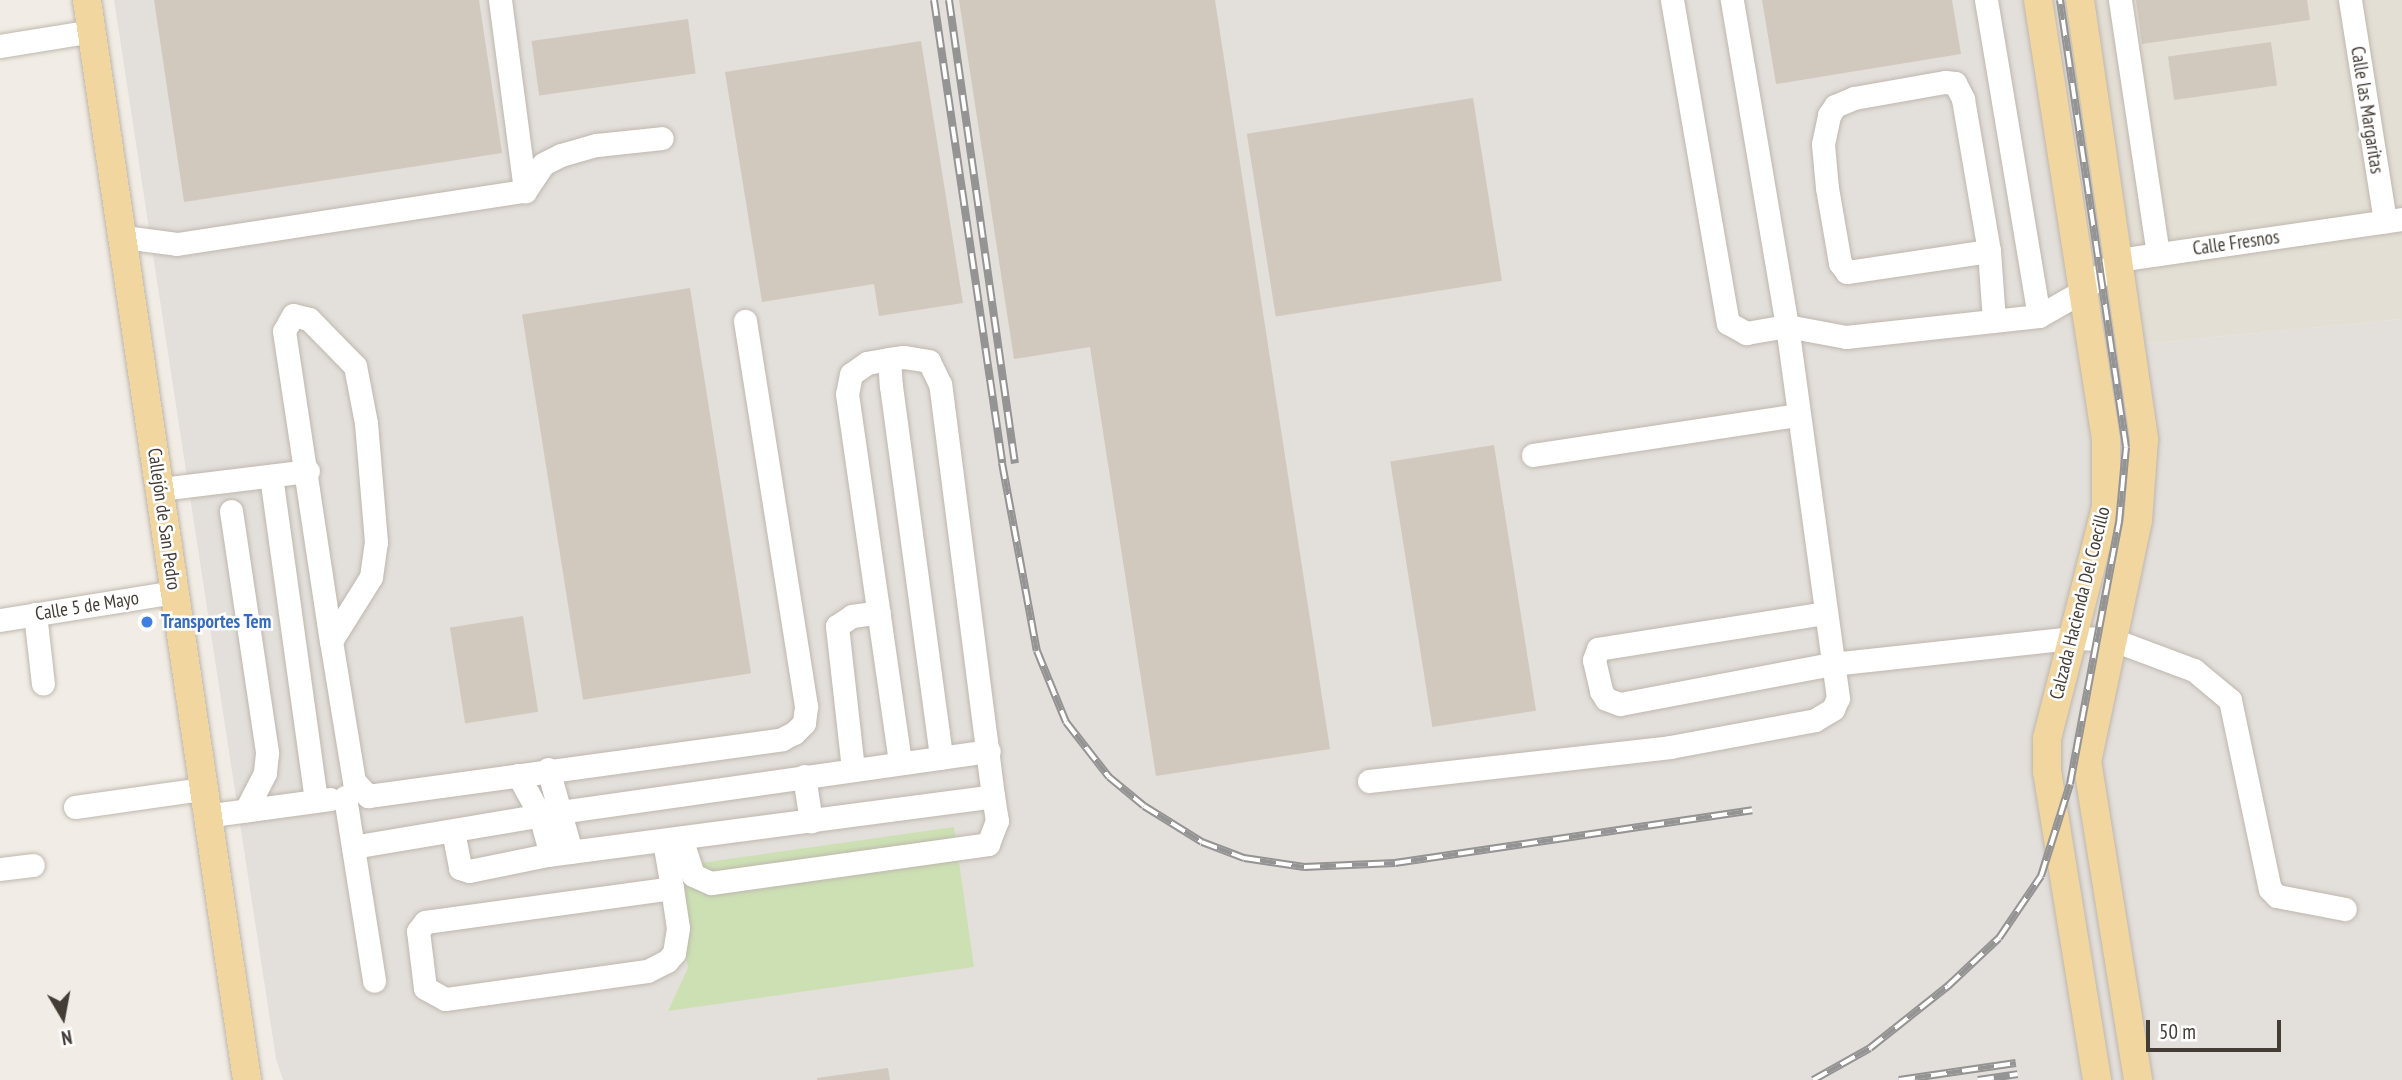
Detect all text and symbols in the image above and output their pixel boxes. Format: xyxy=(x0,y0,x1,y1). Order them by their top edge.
street label: Calle las Margaritas xyxy=(2346,45,2388,175)
street label: Calle Fresnos xyxy=(2191,226,2281,260)
street label: Callejón de San Pedro xyxy=(143,447,185,591)
street label: Calzada Hacienda Del Coecillo xyxy=(2045,504,2115,702)
street label: Calle 5 de Mayo xyxy=(34,587,140,625)
place label: Transportes Tem xyxy=(161,611,272,633)
marker: Transportes Tem xyxy=(139,614,155,630)
north arrow xyxy=(28,982,98,1052)
scale bar xyxy=(2150,1006,2285,1050)
text: 50 m xyxy=(2159,1018,2196,1045)
text: N xyxy=(60,1025,74,1050)

